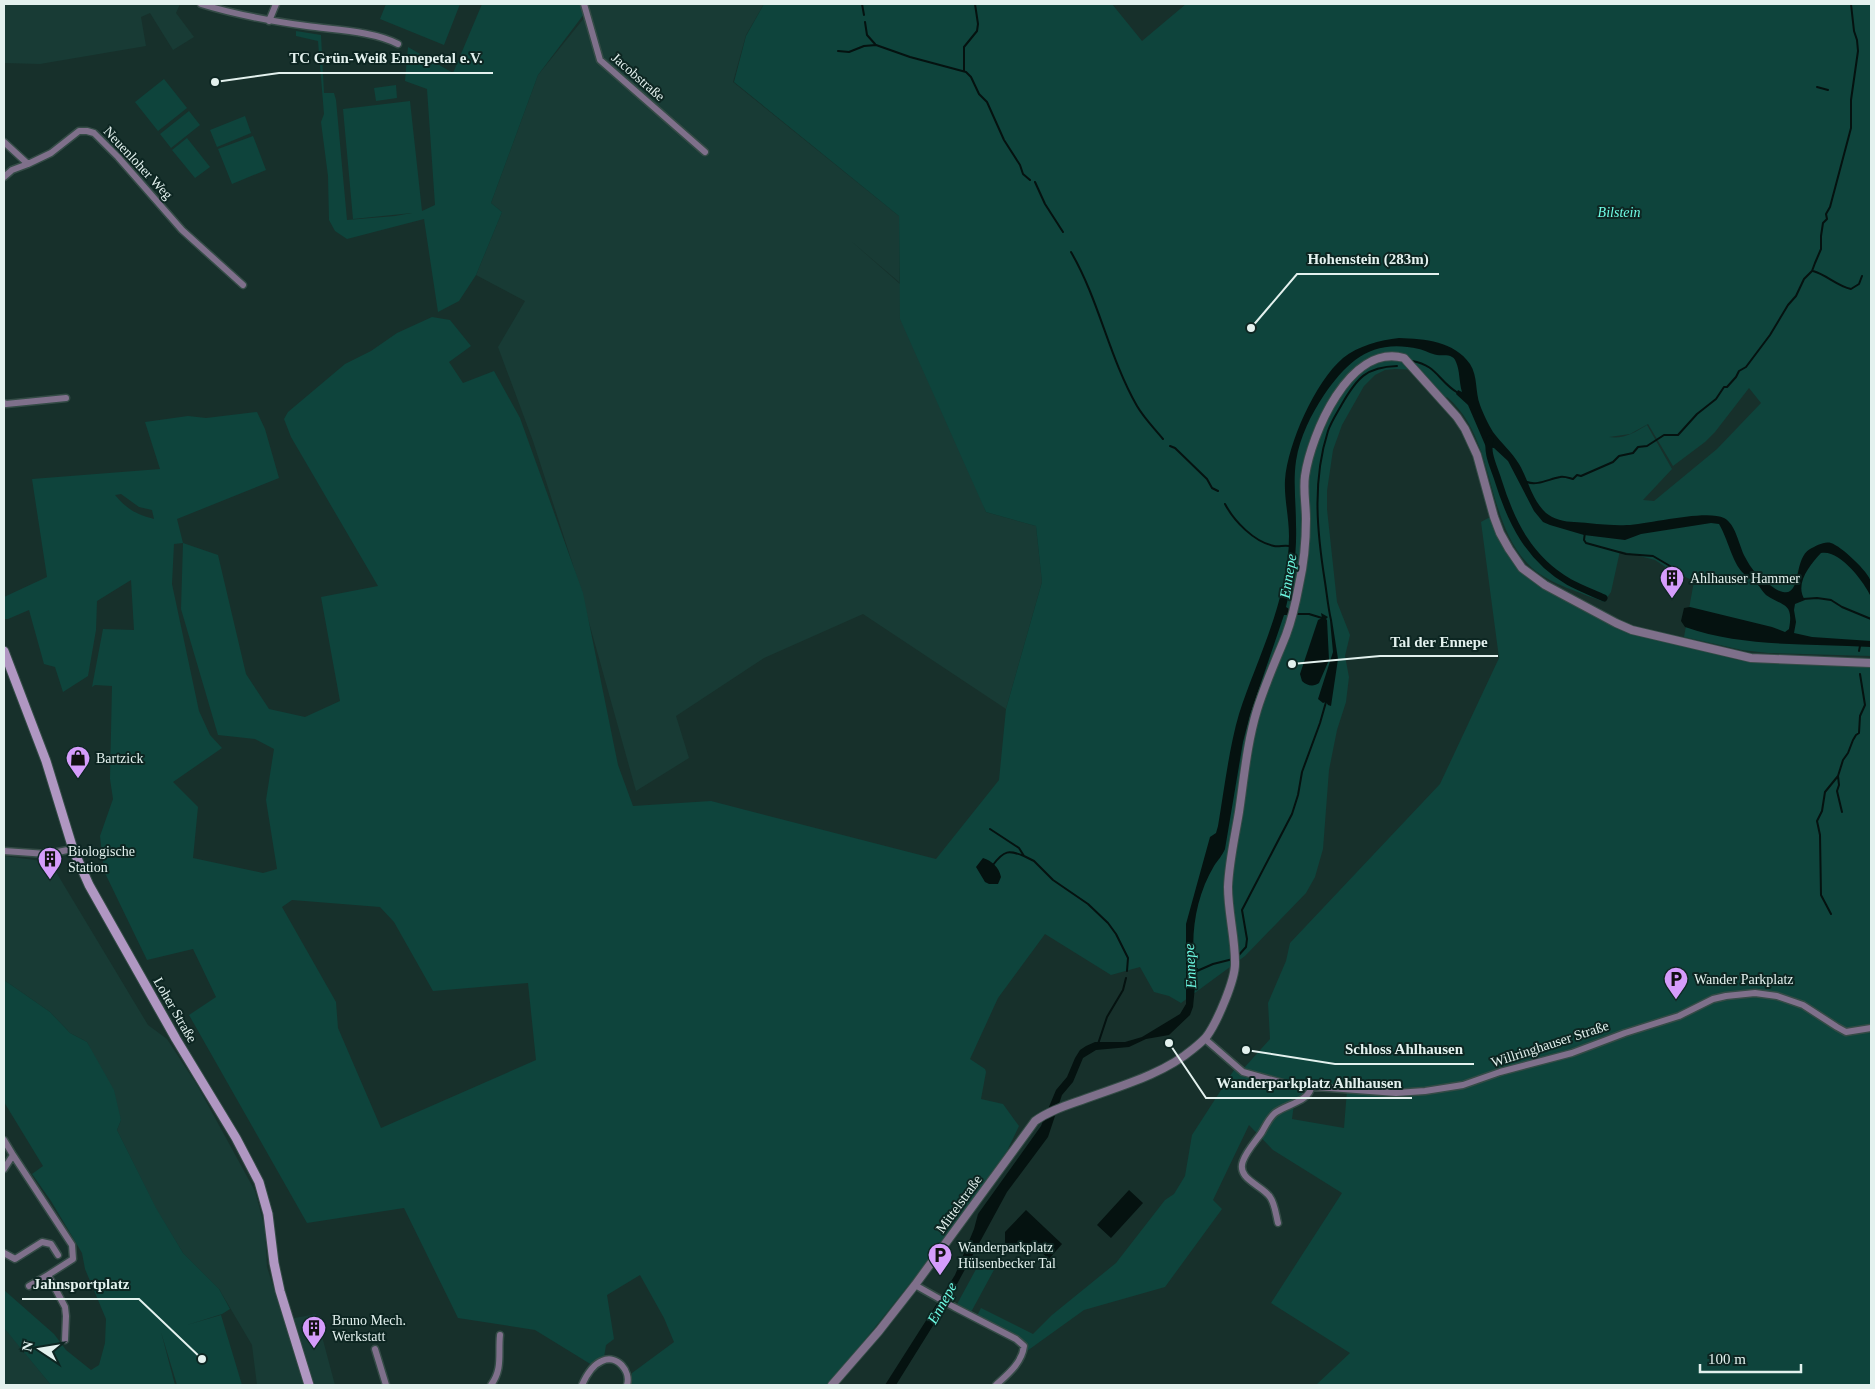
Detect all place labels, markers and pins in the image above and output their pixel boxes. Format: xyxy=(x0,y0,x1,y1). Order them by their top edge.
callout: TC Grün-Weiß Ennepetal e.V. xyxy=(279,43,493,73)
callout: Hohenstein (283m) xyxy=(1297,244,1439,274)
building icon: Ahlhauser Hammer xyxy=(1659,565,1685,599)
place label: Ahlhauser Hammer xyxy=(1690,571,1800,586)
callout: Tal der Ennepe xyxy=(1380,626,1498,656)
shop icon: Bartzick xyxy=(65,745,91,779)
place label: Bartzick xyxy=(96,751,143,766)
place label: Biologische Station xyxy=(68,844,135,875)
building icon: Biologische Station xyxy=(37,846,63,880)
parking icon: Wander Parkplatz xyxy=(1663,966,1689,1000)
place label: Wander Parkplatz xyxy=(1694,972,1794,987)
callout: Schloss Ahlhausen xyxy=(1335,1034,1474,1064)
callout: Wanderparkplatz Ahlhausen xyxy=(1206,1068,1412,1098)
place label: Wanderparkplatz Hülsenbecker Tal xyxy=(958,1240,1056,1271)
parking icon: Wanderparkplatz Hülsenbecker Tal xyxy=(927,1242,953,1276)
callout: Jahnsportplatz xyxy=(22,1269,139,1299)
place label: Bruno Mech. Werkstatt xyxy=(332,1313,406,1344)
building icon: Bruno Mech. Werkstatt xyxy=(301,1315,327,1349)

